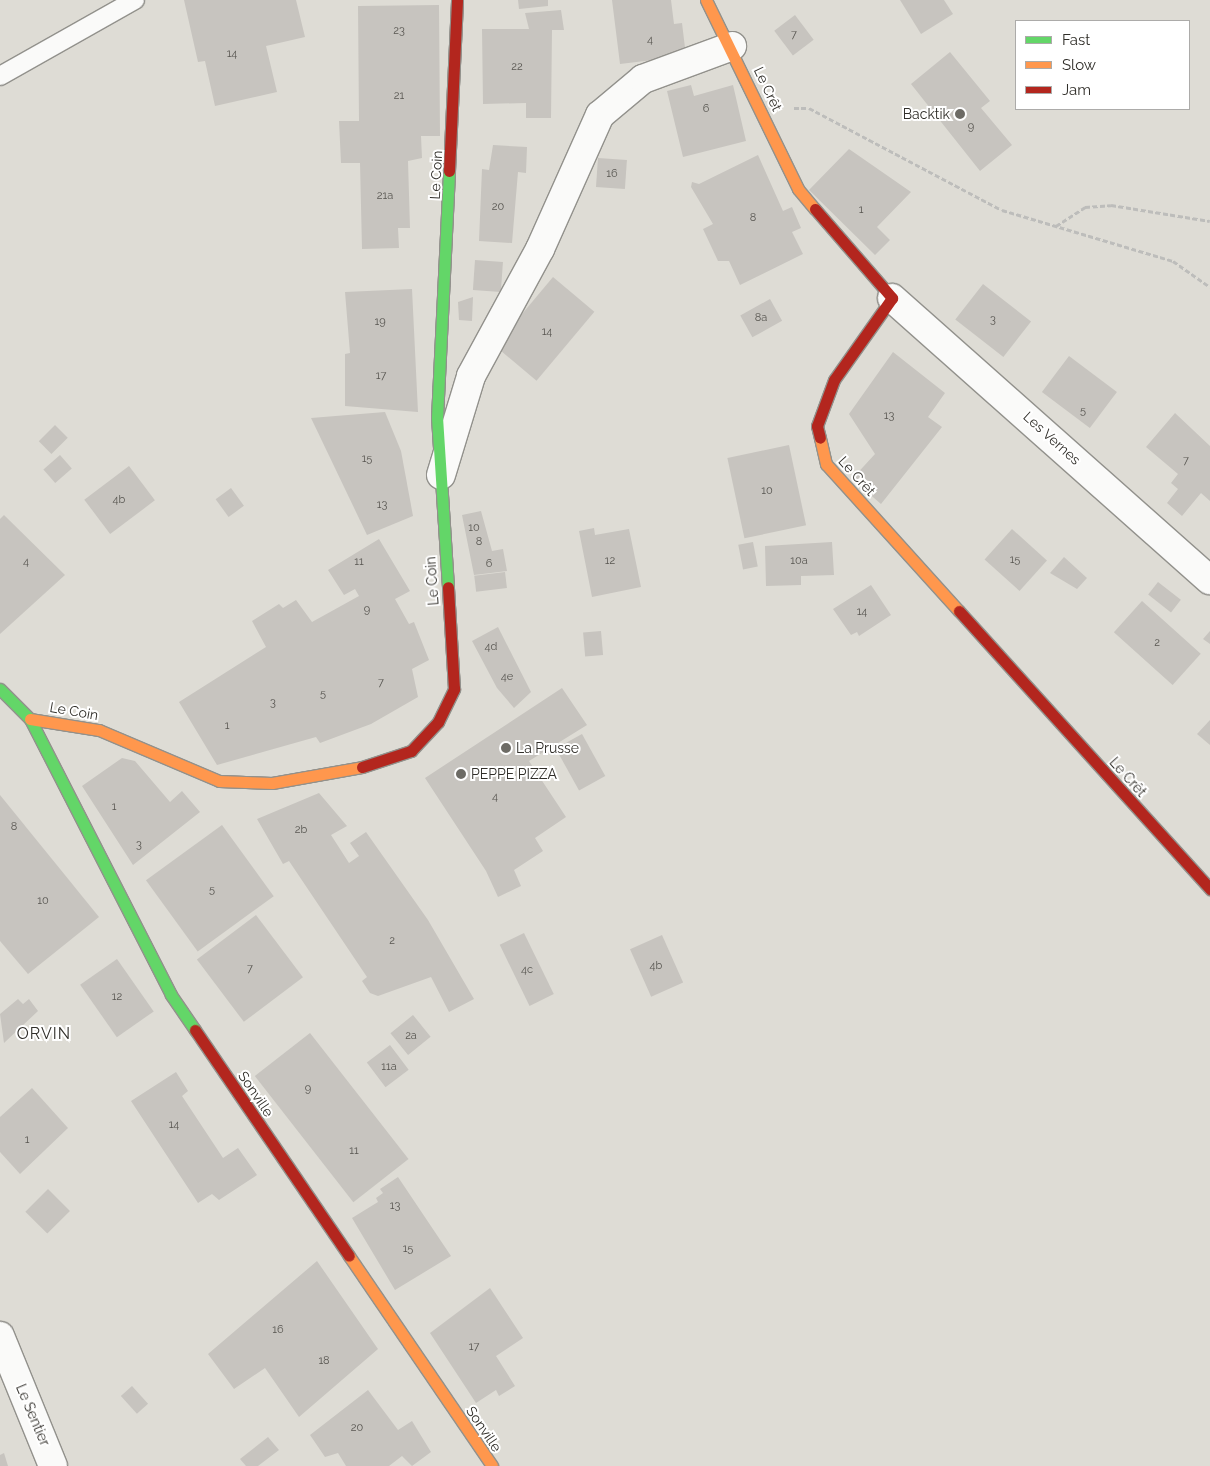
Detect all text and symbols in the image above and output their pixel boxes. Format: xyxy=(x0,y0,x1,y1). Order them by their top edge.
legend xyxy=(1015,20,1190,110)
house number: 23 xyxy=(393,24,405,38)
house number: 7 xyxy=(791,28,797,42)
text: Fast xyxy=(1062,31,1090,49)
house number: 4 xyxy=(647,33,653,47)
house number: 14 xyxy=(227,47,237,61)
text: Slow xyxy=(1062,56,1096,74)
house number: 22 xyxy=(511,60,523,74)
street label: Le Crêt xyxy=(750,64,786,114)
text: Jam xyxy=(1062,81,1091,99)
house number: 21 xyxy=(394,89,404,103)
house number: 6 xyxy=(703,102,709,116)
place label: Backtik xyxy=(903,106,950,122)
marker: Backtik xyxy=(954,108,966,120)
house number: 9 xyxy=(968,120,974,134)
street label: Le Coin xyxy=(426,150,446,200)
house number: 16 xyxy=(606,167,618,181)
house number: 21a xyxy=(377,189,393,203)
house number: 20 xyxy=(492,200,504,214)
house number: 1 xyxy=(859,203,863,217)
house number: 8 xyxy=(750,211,756,225)
house number: 8a xyxy=(755,311,767,325)
house number: 3 xyxy=(990,313,996,327)
house number: 19 xyxy=(374,315,386,329)
house number: 14 xyxy=(542,325,552,339)
house number: 17 xyxy=(376,369,386,383)
house number: 5 xyxy=(1080,404,1086,418)
street label: Les Vernes xyxy=(1020,408,1084,468)
house number: 13 xyxy=(884,409,894,423)
house number: 15 xyxy=(362,452,372,466)
street label: Le Crêt xyxy=(835,453,879,499)
house number: 7 xyxy=(1183,454,1189,468)
house number: 10 xyxy=(761,484,773,498)
house number: 4b xyxy=(113,493,125,507)
house number: 13 xyxy=(377,498,387,512)
house number: 10 xyxy=(468,521,480,535)
house number: 8 xyxy=(476,535,482,549)
house number: 15 xyxy=(1010,553,1020,567)
house number: 12 xyxy=(605,554,615,568)
house number: 10a xyxy=(790,554,808,568)
house number: 4 xyxy=(23,555,29,569)
house number: 11 xyxy=(354,555,364,569)
street label: Le Coin xyxy=(422,556,442,606)
house number: 6 xyxy=(486,557,492,571)
house number: 9 xyxy=(364,603,370,617)
house number: 14 xyxy=(857,605,867,619)
house number: 2 xyxy=(1154,636,1160,650)
house number: 4d xyxy=(485,640,497,654)
house number: 4e xyxy=(501,670,513,684)
house number: 7 xyxy=(378,676,384,690)
house number: 5 xyxy=(320,687,326,701)
house number: 3 xyxy=(270,696,276,710)
street label: Le Coin xyxy=(48,698,100,724)
house number: 1 xyxy=(225,719,229,733)
place label: La Prusse xyxy=(516,740,579,756)
marker: La Prusse xyxy=(500,742,512,754)
street label: Le Crêt xyxy=(1106,754,1150,800)
place label: PEPPE PIZZA xyxy=(471,766,557,782)
marker: PEPPE PIZZA xyxy=(455,768,467,780)
house number: 4 xyxy=(492,790,498,804)
house number: 1 xyxy=(112,800,116,814)
house number: 8 xyxy=(11,820,17,834)
house number: 2b xyxy=(295,823,307,837)
house number: 3 xyxy=(136,838,142,852)
house number: 5 xyxy=(209,883,215,897)
house number: 10 xyxy=(37,894,49,908)
house number: 2 xyxy=(389,934,395,948)
house number: 4b xyxy=(650,959,662,973)
house number: 7 xyxy=(247,962,253,976)
house number: 4c xyxy=(521,963,533,977)
house number: 12 xyxy=(112,990,122,1004)
district label: ORVIN xyxy=(16,1024,72,1044)
house number: 2a xyxy=(405,1029,417,1043)
house number: 11a xyxy=(381,1060,397,1074)
street label: Sonville xyxy=(235,1068,277,1120)
house number: 9 xyxy=(305,1082,311,1096)
house number: 14 xyxy=(169,1118,179,1132)
house number: 1 xyxy=(25,1133,29,1147)
house number: 11 xyxy=(349,1144,359,1158)
house number: 13 xyxy=(390,1199,400,1213)
house number: 15 xyxy=(403,1242,413,1256)
house number: 16 xyxy=(272,1323,284,1337)
house number: 17 xyxy=(469,1340,479,1354)
house number: 18 xyxy=(318,1354,330,1368)
street label: Le Sentier xyxy=(12,1382,54,1448)
street label: Sonville xyxy=(463,1403,505,1455)
house number: 20 xyxy=(351,1421,363,1435)

